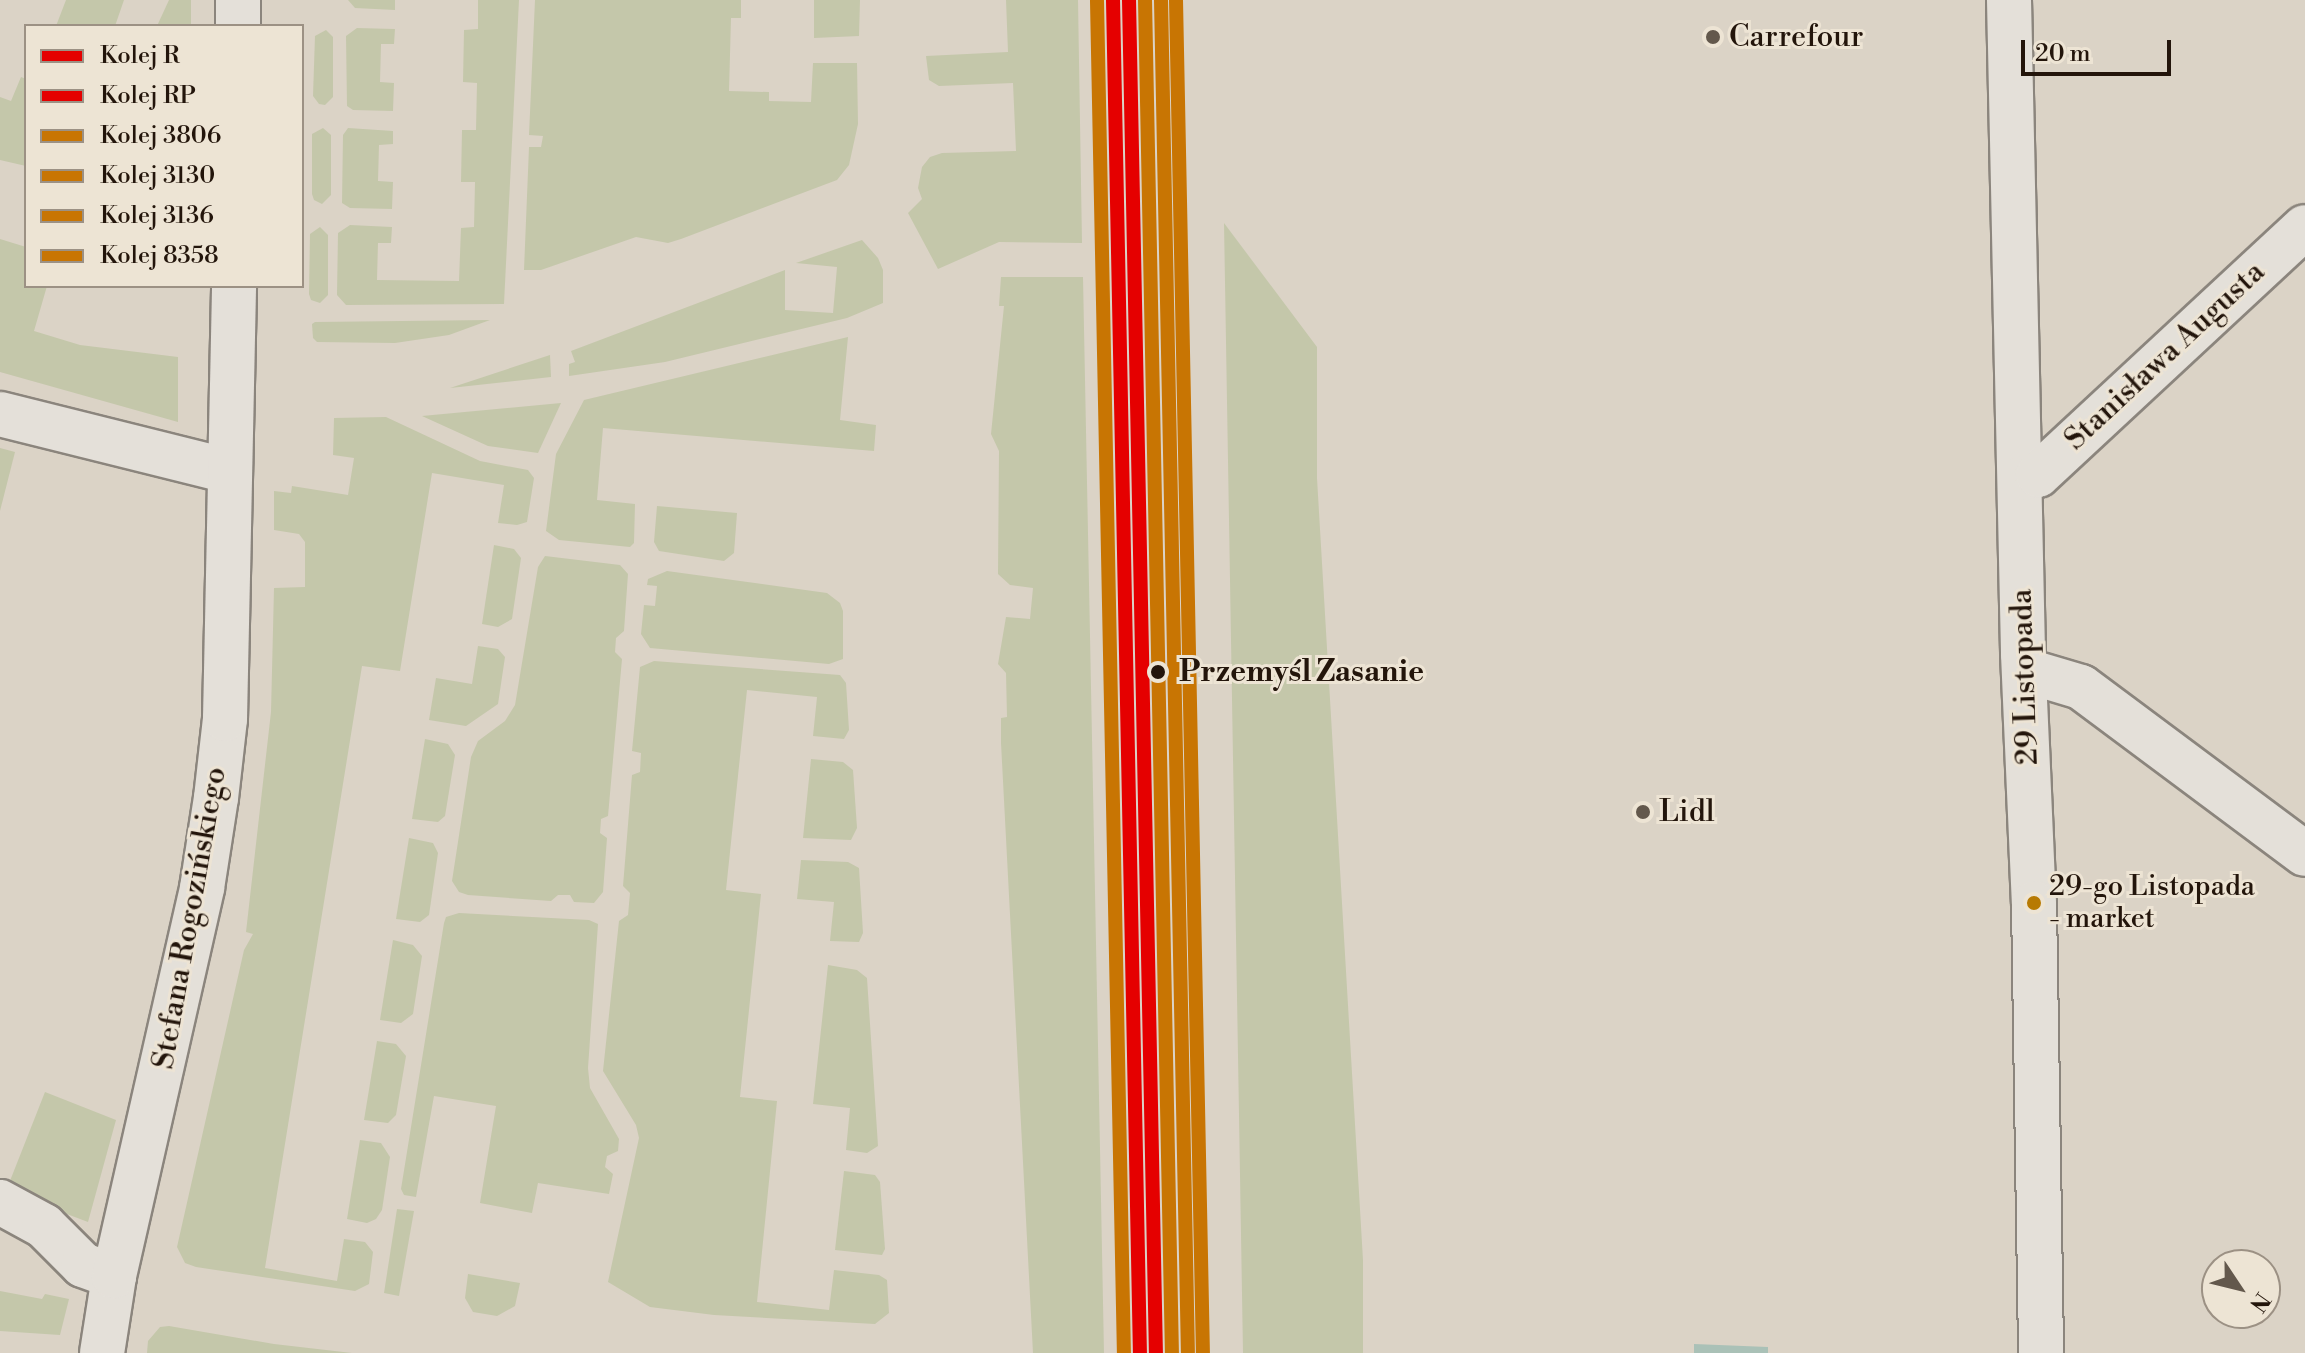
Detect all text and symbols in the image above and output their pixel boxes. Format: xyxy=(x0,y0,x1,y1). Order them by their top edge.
place label: Carrefour xyxy=(1729,19,1863,55)
legend xyxy=(24,24,304,288)
scale bar xyxy=(2025,24,2175,74)
marker: Carrefour xyxy=(1704,28,1722,46)
text: 20 m xyxy=(2035,39,2091,69)
text: Kolej R xyxy=(100,41,179,71)
text: Kolej RP xyxy=(100,81,196,111)
text: Kolej 3806 xyxy=(100,121,221,151)
text: Kolej 3130 xyxy=(100,161,215,191)
text: Kolej 3136 xyxy=(100,201,214,231)
text: Kolej 8358 xyxy=(100,241,219,271)
street label: Stanisława Augusta xyxy=(2058,254,2272,458)
street label: 29 Listopada xyxy=(2004,588,2046,766)
place label: Przemyśl Zasanie xyxy=(1179,654,1424,690)
marker: Przemyśl Zasanie xyxy=(1144,658,1172,686)
street label: Stefana Rogozińskiego xyxy=(146,764,234,1072)
place label: Lidl xyxy=(1659,794,1715,830)
marker: Lidl xyxy=(1634,803,1652,821)
place label: 29-go Listopada - market xyxy=(2049,870,2255,936)
marker: 29-go Listopada - market xyxy=(2026,895,2042,911)
north arrow xyxy=(2201,1249,2281,1329)
text: N xyxy=(2243,1287,2275,1317)

